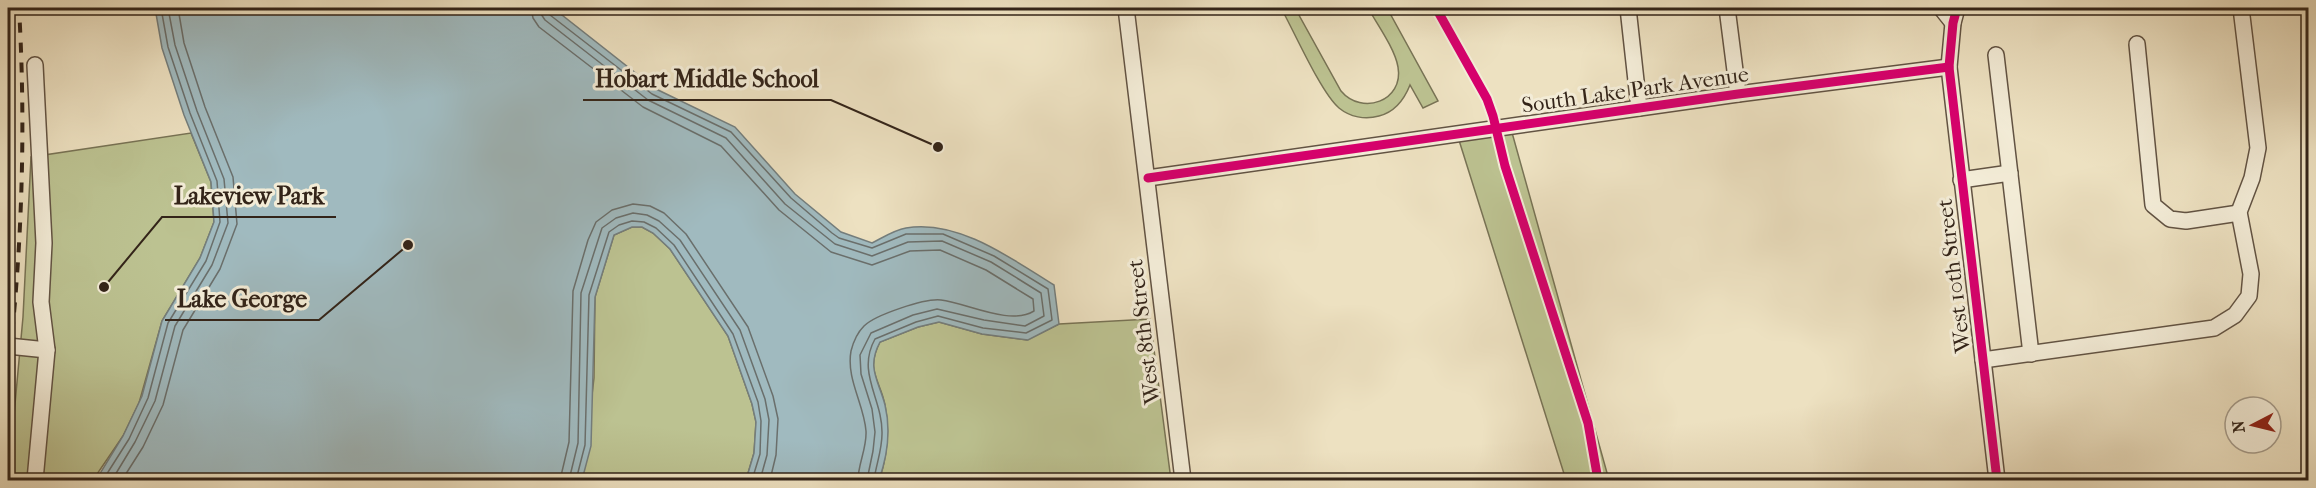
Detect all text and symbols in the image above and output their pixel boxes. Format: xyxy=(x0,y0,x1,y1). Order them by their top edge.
callout: Hobart Middle School xyxy=(583,58,831,100)
street label: South Lake Park Avenue xyxy=(1520,61,1751,119)
text: Hobart Middle School xyxy=(595,65,819,93)
callout: Lakeview Park xyxy=(162,175,336,217)
text: Lakeview Park xyxy=(174,182,325,210)
street label: West 10th Street xyxy=(1932,197,1976,355)
street label: West 8th Street xyxy=(1122,258,1166,407)
callout: Lake George xyxy=(165,278,319,320)
text: Lake George xyxy=(177,285,307,313)
north arrow xyxy=(2223,395,2283,455)
text: N xyxy=(2228,419,2249,434)

